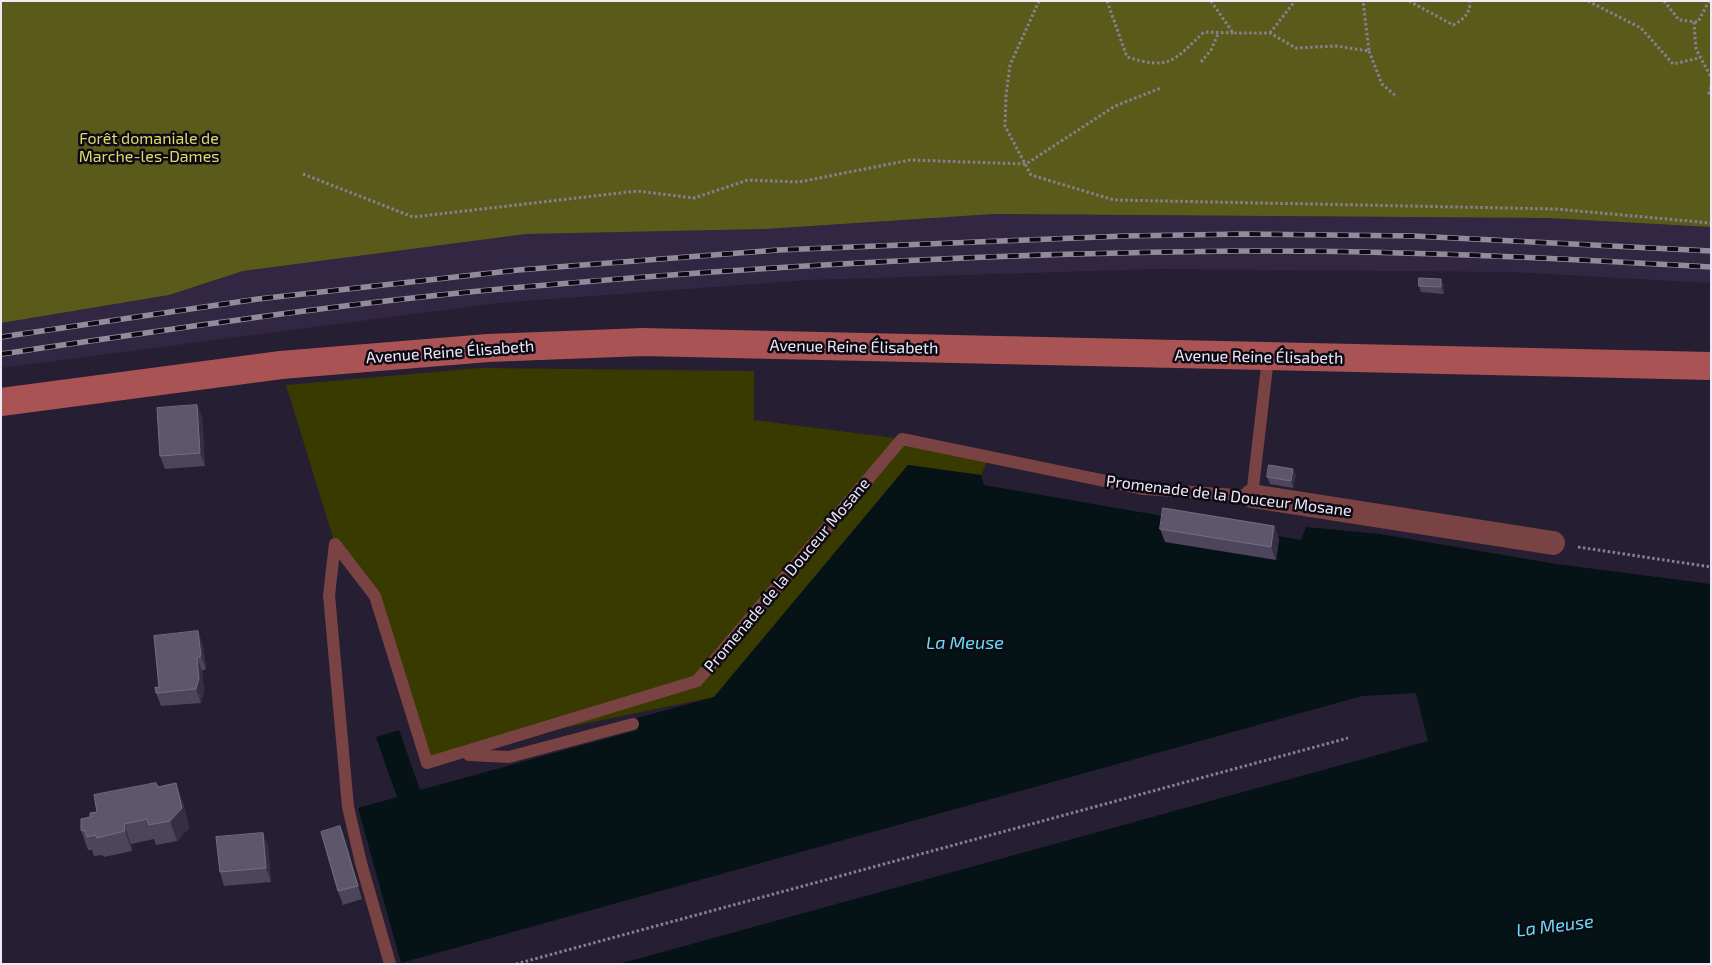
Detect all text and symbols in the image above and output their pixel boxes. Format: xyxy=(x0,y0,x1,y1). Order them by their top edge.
park label: Forêt domaniale de Marche-les-Dames xyxy=(79,129,219,167)
street label: Avenue Reine Élisabeth xyxy=(769,336,939,358)
street label: Avenue Reine Élisabeth xyxy=(365,337,535,367)
street label: Avenue Reine Élisabeth xyxy=(1174,346,1344,368)
street label: Promenade de la Douceur Mosane xyxy=(1105,471,1353,521)
street label: Promenade de la Douceur Mosane xyxy=(700,474,874,676)
water label: La Meuse xyxy=(926,632,1004,654)
water label: La Meuse xyxy=(1515,911,1595,941)

